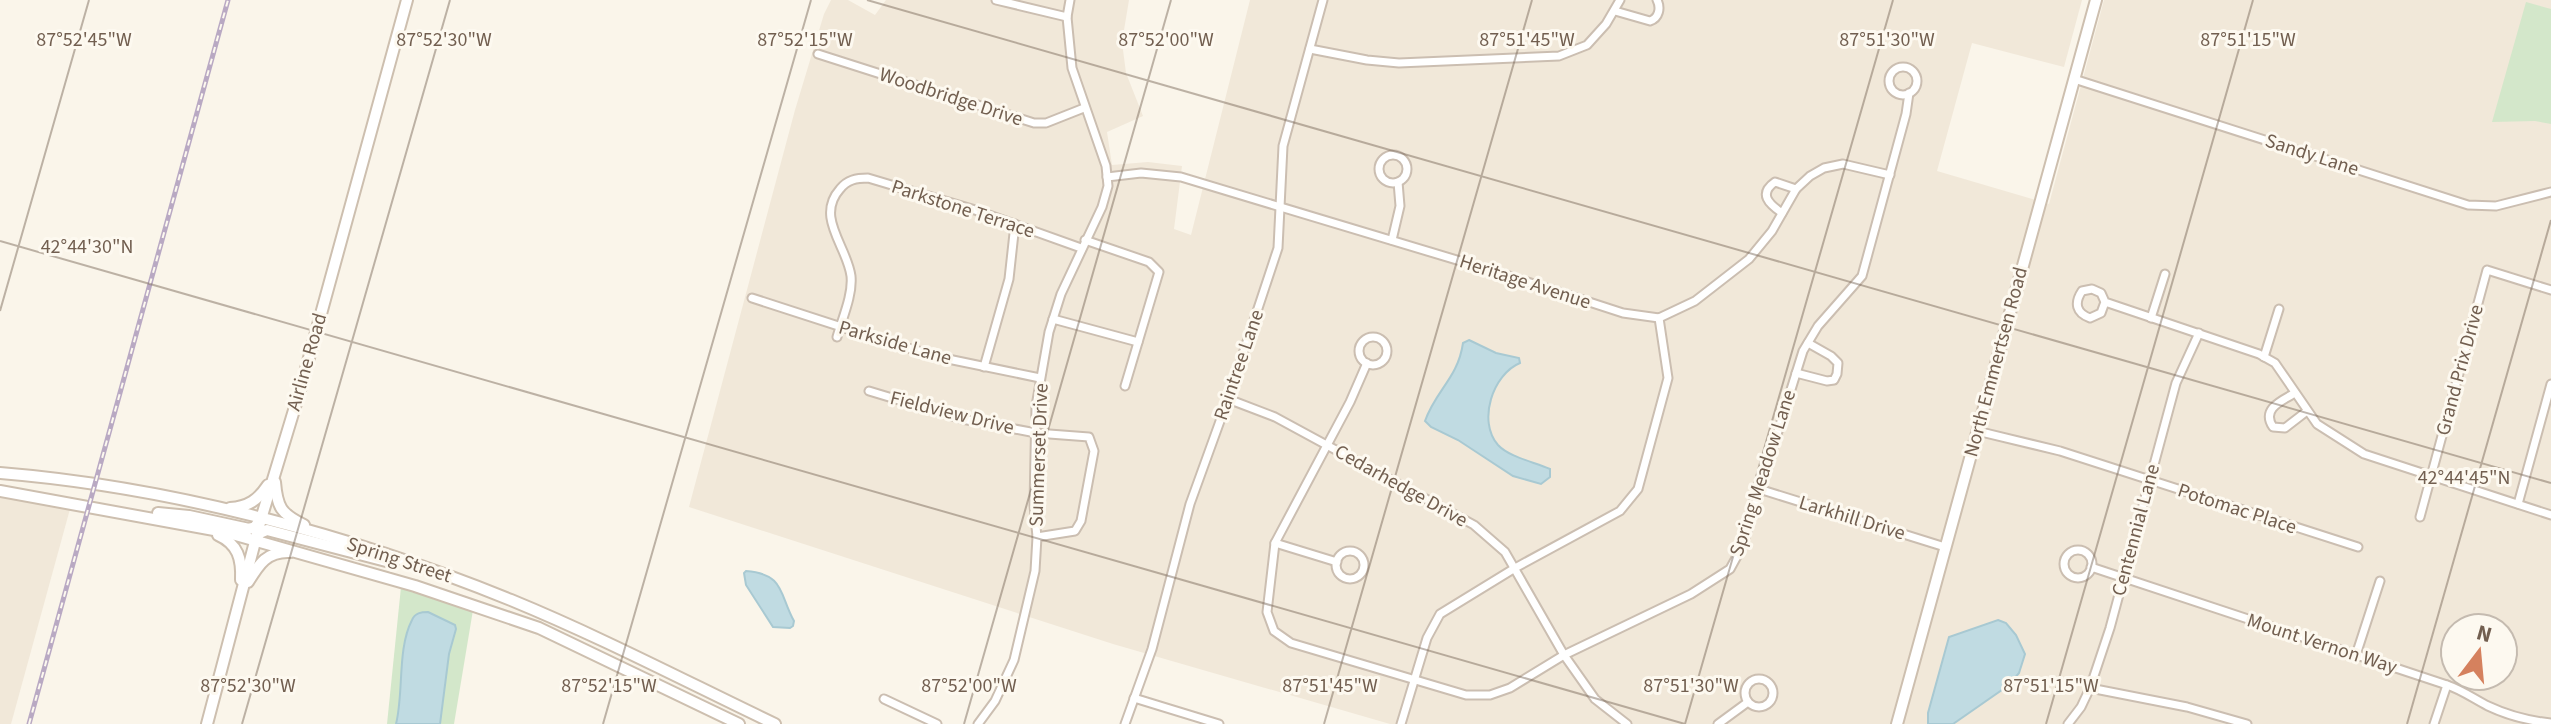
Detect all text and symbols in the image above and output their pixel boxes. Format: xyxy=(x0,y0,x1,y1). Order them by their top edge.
text: 87°52'45"W xyxy=(36,26,132,54)
text: 87°52'30"W xyxy=(396,26,492,54)
text: 87°52'15"W xyxy=(757,26,853,54)
text: 87°52'00"W xyxy=(1118,26,1214,54)
text: 87°51'45"W xyxy=(1479,26,1575,54)
text: 87°51'30"W xyxy=(1839,26,1935,54)
text: 87°51'15"W xyxy=(2200,26,2296,54)
street label: Woodbridge Drive xyxy=(876,61,1027,133)
street label: Sandy Lane xyxy=(2262,127,2362,183)
street label: Parkstone Terrace xyxy=(888,173,1038,245)
text: 42°44'30"N xyxy=(41,233,133,261)
street label: Heritage Avenue xyxy=(1456,248,1594,316)
street label: North Emmertsen Road xyxy=(1957,264,2035,460)
street label: Grand Prix Drive xyxy=(2429,301,2491,439)
street label: Raintree Lane xyxy=(1207,306,1271,424)
street label: Airline Road xyxy=(280,310,334,414)
street label: Parkside Lane xyxy=(835,314,955,373)
street label: Summerset Drive xyxy=(1023,383,1056,527)
street label: Fieldview Drive xyxy=(887,384,1017,442)
street label: Spring Meadow Lane xyxy=(1723,386,1803,560)
street label: Cedarhedge Drive xyxy=(1329,438,1473,534)
street label: Centennial Lane xyxy=(2105,461,2167,599)
text: 42°44'45"N xyxy=(2418,464,2510,492)
street label: Potomac Place xyxy=(2174,477,2300,541)
street label: Larkhill Drive xyxy=(1795,489,1909,547)
street label: Spring Street xyxy=(343,530,455,590)
street label: Mount Vernon Way xyxy=(2243,607,2401,682)
north arrow xyxy=(2439,612,2519,692)
text: N xyxy=(2473,616,2496,651)
text: 87°52'30"W xyxy=(200,672,296,700)
text: 87°52'15"W xyxy=(561,672,657,700)
text: 87°52'00"W xyxy=(921,672,1017,700)
text: 87°51'45"W xyxy=(1282,672,1378,700)
text: 87°51'30"W xyxy=(1643,672,1739,700)
text: 87°51'15"W xyxy=(2003,672,2099,700)

